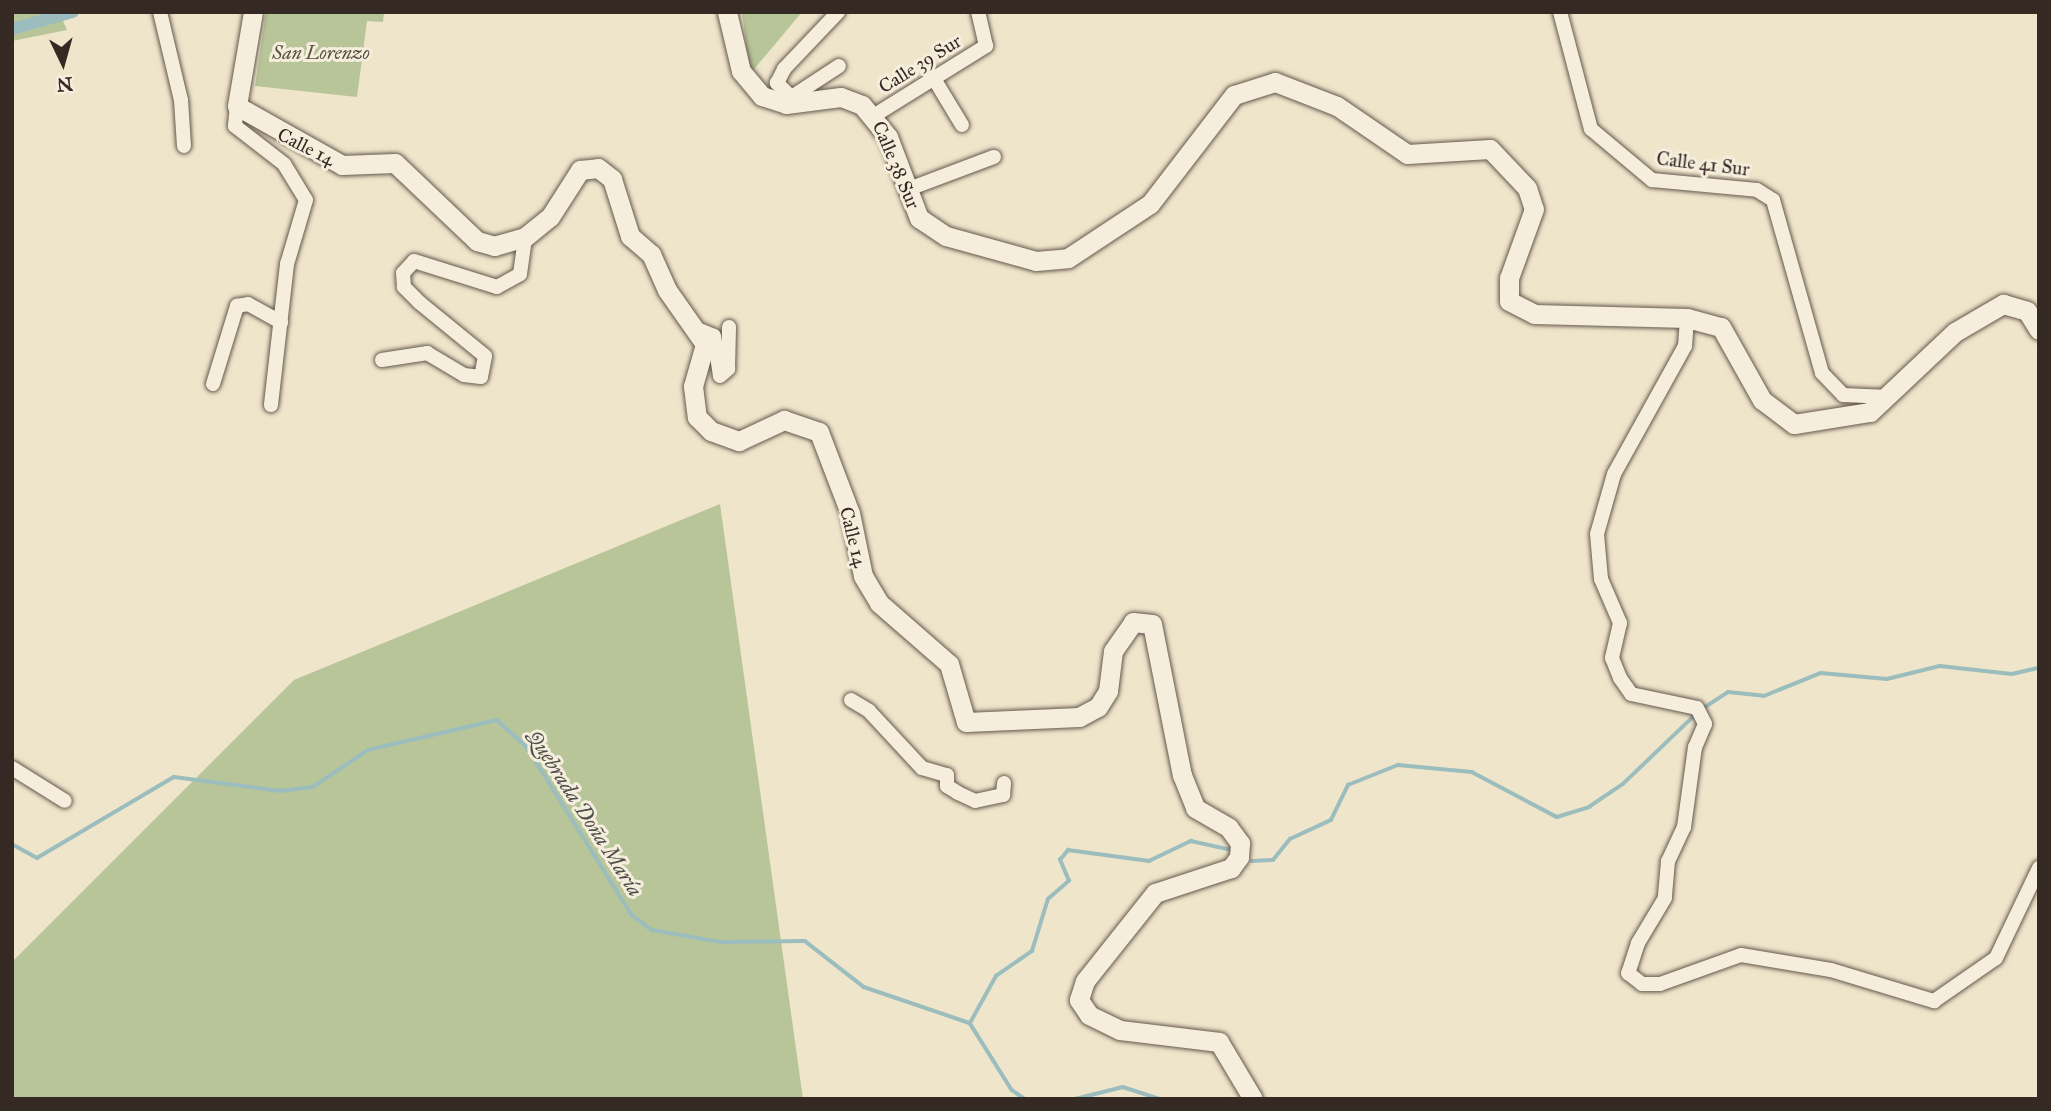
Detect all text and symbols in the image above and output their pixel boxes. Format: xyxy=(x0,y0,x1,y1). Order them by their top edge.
north arrow xyxy=(28,28,98,98)
street label: Calle 39 Sur xyxy=(874,30,966,98)
park label: San Lorenzo xyxy=(272,42,370,64)
text: N xyxy=(56,72,74,97)
street label: Calle 38 Sur xyxy=(867,118,925,212)
street label: Calle 14 xyxy=(274,123,338,171)
street label: Calle 41 Sur xyxy=(1655,147,1751,181)
street label: Calle 14 xyxy=(835,505,871,569)
water label: Quebrada Doña María xyxy=(522,725,648,901)

